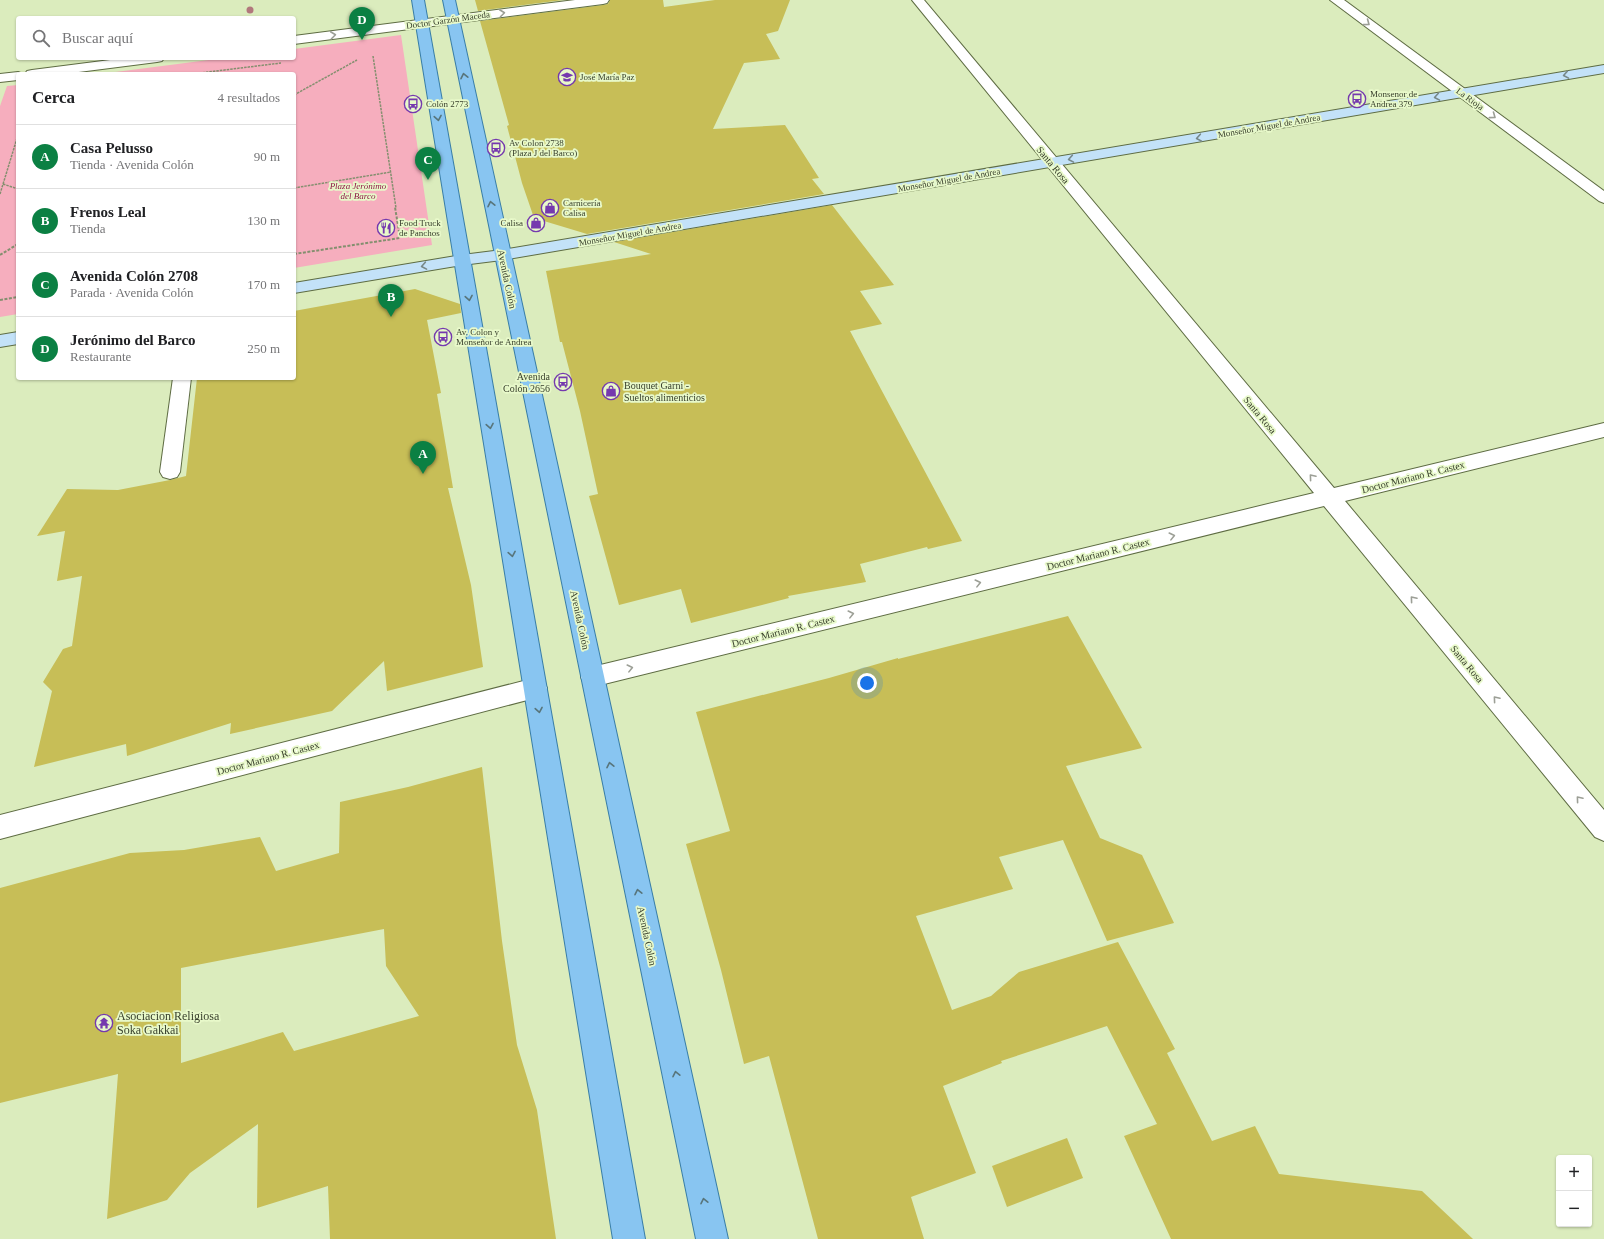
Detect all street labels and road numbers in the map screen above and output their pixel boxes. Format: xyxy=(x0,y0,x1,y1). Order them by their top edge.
street label: Doctor Garzón Maceda xyxy=(405,9,491,31)
street label: La Rioja xyxy=(1454,86,1486,112)
street label: Monseñor Miguel de Andrea xyxy=(1217,112,1321,140)
street label: Santa Rosa xyxy=(1034,144,1072,186)
street label: Monseñor Miguel de Andrea xyxy=(897,166,1001,194)
street label: Monseñor Miguel de Andrea xyxy=(578,220,682,248)
street label: Avenida Colón xyxy=(495,248,519,310)
street label: Santa Rosa xyxy=(1241,394,1279,436)
street label: Doctor Mariano R. Castex xyxy=(1360,459,1466,495)
street label: Doctor Mariano R. Castex xyxy=(1045,536,1151,572)
street label: Avenida Colón xyxy=(568,589,592,651)
street label: Doctor Mariano R. Castex xyxy=(730,613,836,649)
street label: Santa Rosa xyxy=(1448,643,1486,685)
street label: Doctor Mariano R. Castex xyxy=(216,739,320,777)
street label: Avenida Colón xyxy=(635,905,659,967)

